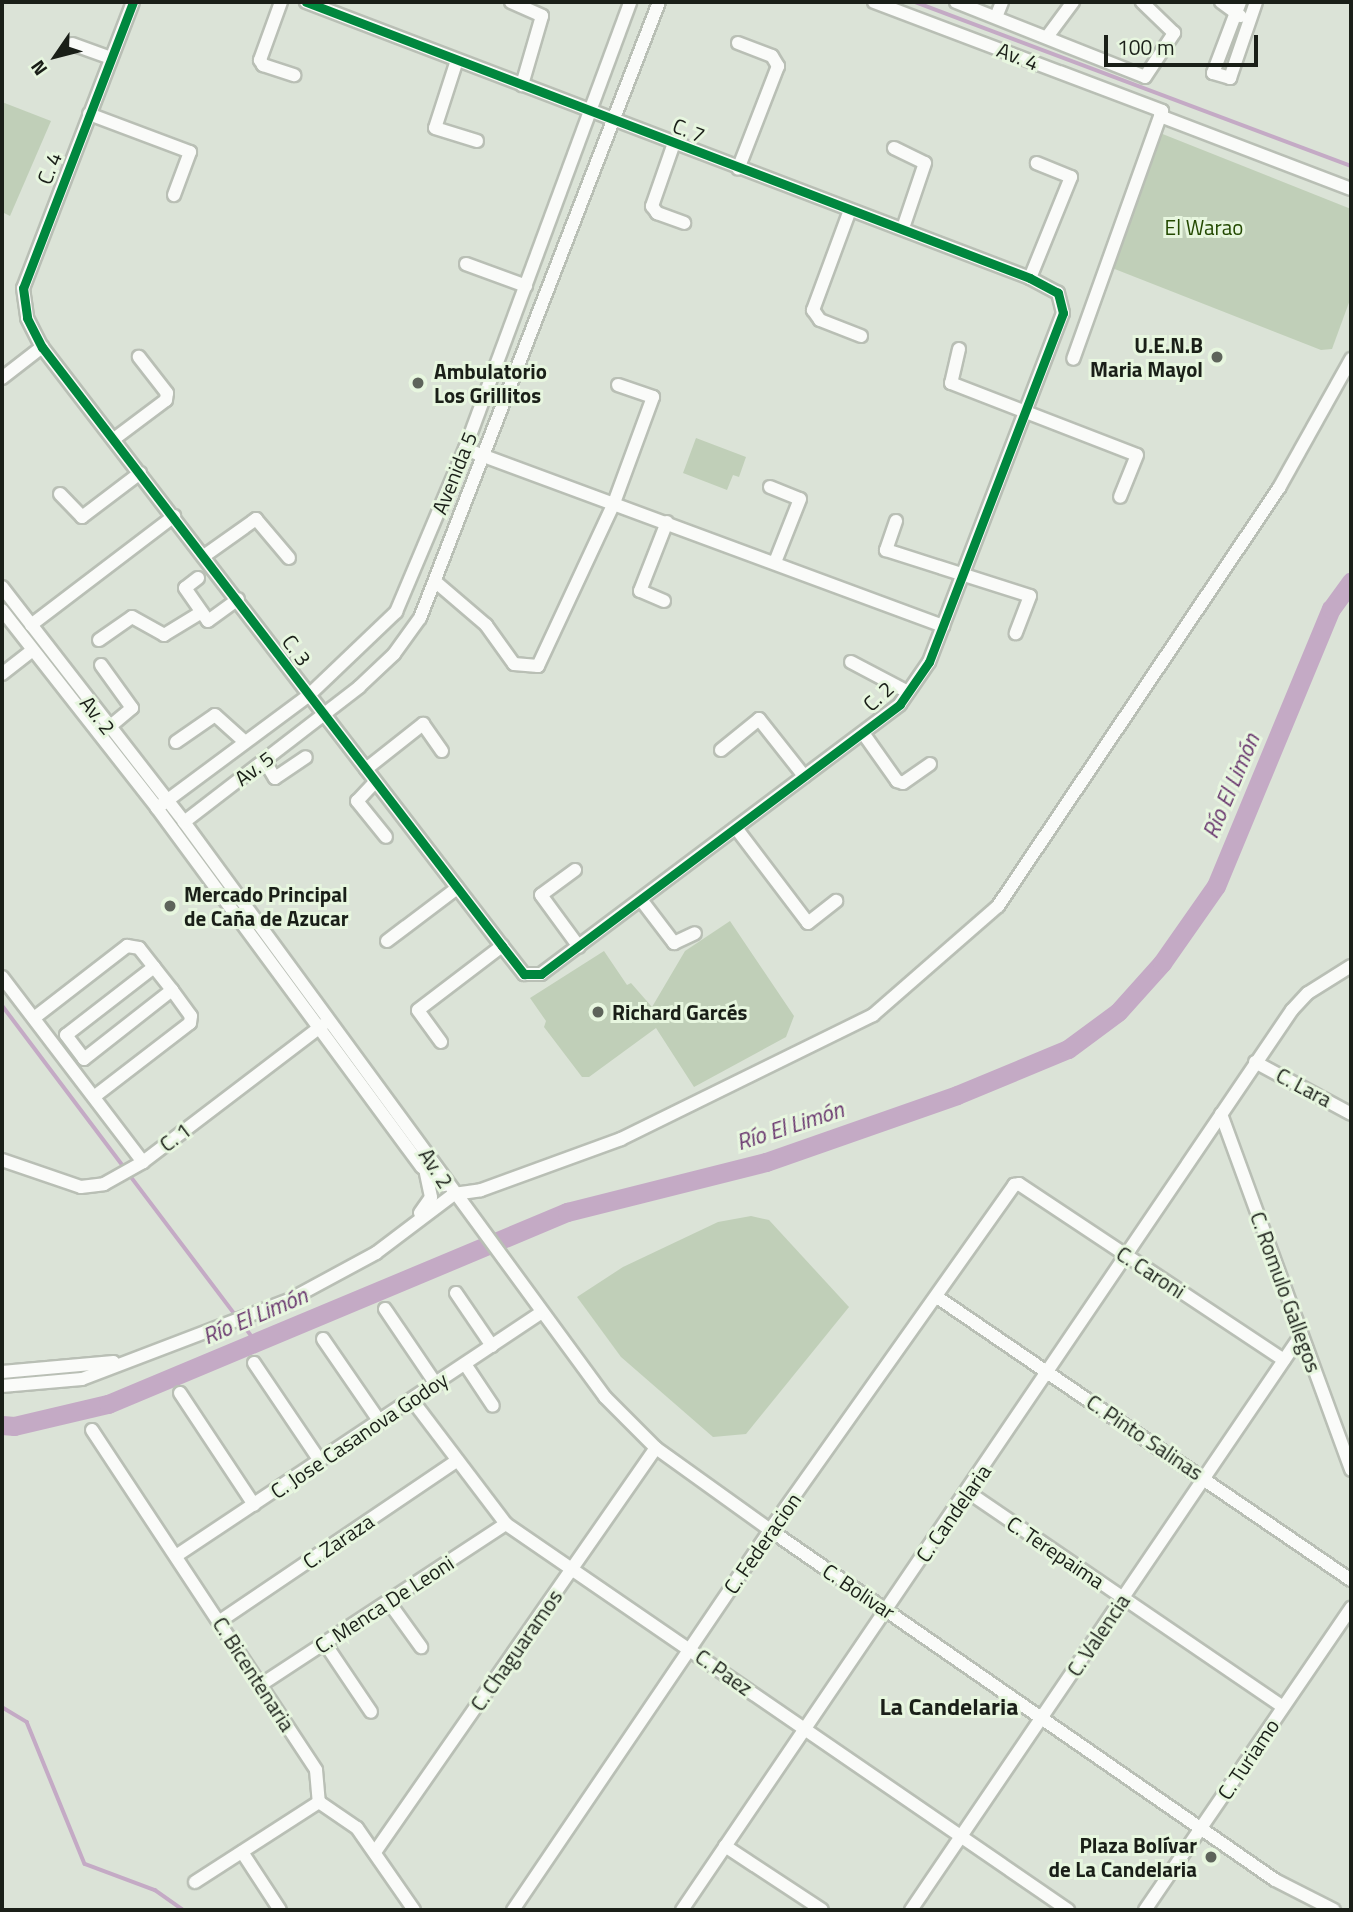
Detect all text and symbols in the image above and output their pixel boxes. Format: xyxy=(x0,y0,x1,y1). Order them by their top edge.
north arrow xyxy=(21,21,91,91)
scale bar xyxy=(1108,21,1262,65)
text: 100 m xyxy=(1117,31,1174,63)
street label: Av. 4 xyxy=(994,37,1042,75)
text: N xyxy=(23,55,54,82)
street label: C. 7 xyxy=(669,112,709,148)
street label: C. 4 xyxy=(31,148,67,188)
park label: El Warao xyxy=(1165,214,1243,240)
place label: U.E.N.B Maria Mayol xyxy=(1090,332,1203,382)
marker: U.E.N.B Maria Mayol xyxy=(1209,349,1225,365)
place label: Ambulatorio Los Grillitos xyxy=(434,358,547,408)
marker: Ambulatorio Los Grillitos xyxy=(408,373,428,393)
street label: Avenida 5 xyxy=(426,428,482,518)
street label: C. 3 xyxy=(277,630,317,670)
street label: C. 2 xyxy=(858,676,898,716)
street label: Av. 2 xyxy=(75,691,121,739)
water label: Río El Limón xyxy=(1197,729,1265,843)
street label: Av. 5 xyxy=(229,745,279,791)
place label: Mercado Principal de Caña de Azucar xyxy=(184,881,349,931)
marker: Mercado Principal de Caña de Azucar xyxy=(162,898,178,914)
place label: Richard Garcés xyxy=(612,999,747,1025)
marker: Richard Garcés xyxy=(590,1004,606,1020)
street label: C. Lara xyxy=(1272,1062,1336,1112)
water label: Río El Limón xyxy=(733,1096,847,1156)
street label: C. 1 xyxy=(155,1117,195,1157)
street label: Av. 2 xyxy=(414,1143,458,1193)
street label: C. Romulo Gallegos xyxy=(1245,1208,1327,1376)
street label: C. Caroni xyxy=(1112,1241,1190,1303)
water label: Río El Limón xyxy=(198,1282,312,1350)
street label: C. Jose Casanova Godoy xyxy=(266,1366,452,1504)
street label: C. Pinto Salinas xyxy=(1082,1389,1208,1485)
street label: C. Candelaria xyxy=(910,1459,996,1567)
street label: C. Federacion xyxy=(718,1488,806,1598)
street label: C. Zaraza xyxy=(298,1508,378,1574)
street label: C. Terepaima xyxy=(1002,1510,1110,1594)
street label: C. Menca De Leoni xyxy=(310,1550,458,1658)
street label: C. Bolivar xyxy=(818,1558,900,1624)
street label: C. Chaguaramos xyxy=(465,1584,567,1716)
street label: C. Valencia xyxy=(1061,1589,1135,1681)
street label: C. Bicentenaria xyxy=(208,1612,300,1736)
street label: C. Paez xyxy=(691,1643,757,1701)
district label: La Candelaria xyxy=(880,1693,1018,1721)
street label: C. Turiamo xyxy=(1212,1714,1284,1804)
place label: Plaza Bolívar de La Candelaria xyxy=(1049,1832,1197,1882)
marker: Plaza Bolívar de La Candelaria xyxy=(1203,1849,1219,1865)

